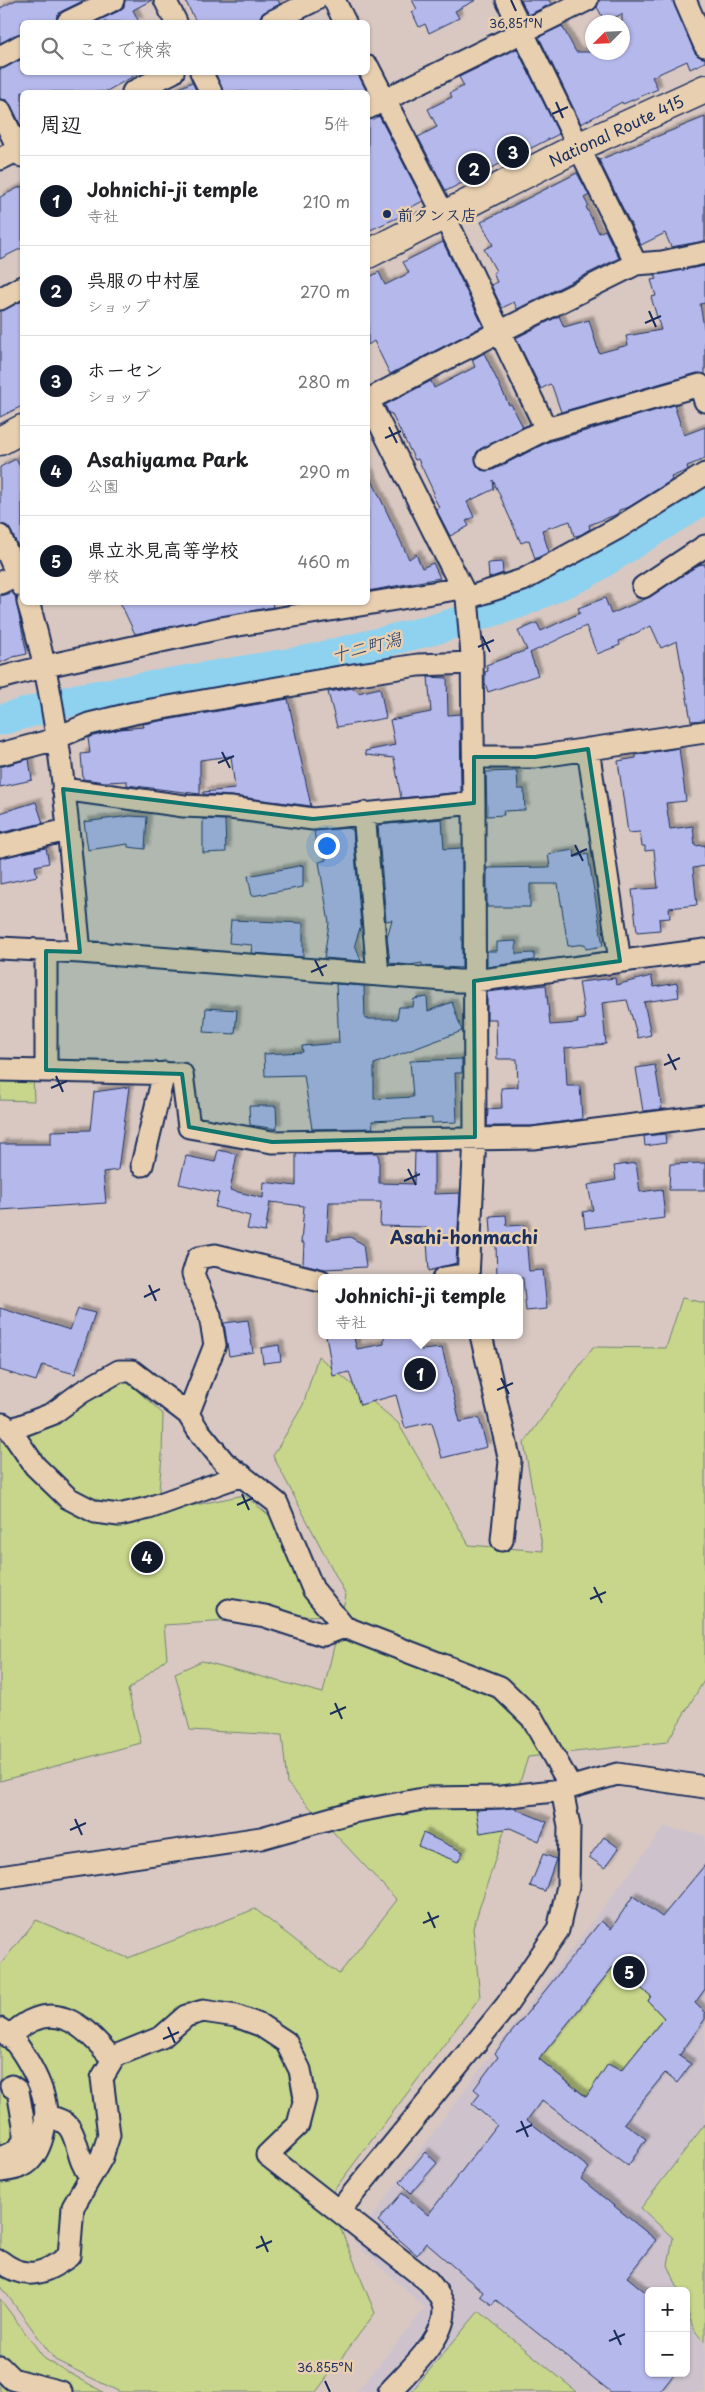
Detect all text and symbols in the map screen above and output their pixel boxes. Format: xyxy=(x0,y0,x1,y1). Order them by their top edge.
text: 36.851°N xyxy=(489,14,543,32)
north arrow xyxy=(585,15,630,60)
search box xyxy=(20,20,370,75)
icon: search xyxy=(38,34,66,62)
text: ここで検索 xyxy=(78,34,173,62)
street label: National Route 415 xyxy=(544,88,688,172)
text: 周辺 xyxy=(40,107,82,139)
text: 5件 xyxy=(324,111,350,135)
pin: 3 xyxy=(497,133,529,171)
pin: 2 xyxy=(458,150,490,188)
text: Johnichi-ji temple xyxy=(87,175,258,203)
text: 1 xyxy=(52,189,60,213)
text: 210 m xyxy=(302,189,350,213)
place label: 前タンス店 xyxy=(397,202,477,226)
text: 寺社 xyxy=(87,203,119,227)
marker: 前タンス店 xyxy=(381,208,393,220)
text: 呉服の中村屋 xyxy=(87,265,201,293)
text: 2 xyxy=(50,279,62,303)
text: 270 m xyxy=(300,279,350,303)
text: ショップ xyxy=(87,293,150,317)
text: ホーセン xyxy=(87,355,163,383)
text: 3 xyxy=(51,369,61,393)
text: 280 m xyxy=(298,369,350,393)
text: ショップ xyxy=(87,383,150,407)
text: Asahiyama Park xyxy=(87,445,249,473)
text: 4 xyxy=(51,459,61,483)
text: 290 m xyxy=(299,459,350,483)
text: 公園 xyxy=(87,473,119,497)
text: 県立氷見高等学校 xyxy=(87,535,239,563)
text: 5 xyxy=(51,549,61,573)
text: 460 m xyxy=(298,549,350,573)
text: 学校 xyxy=(87,563,119,587)
water label: 十二町潟 xyxy=(328,624,405,668)
your location xyxy=(314,833,340,859)
district label: Asahi-honmachi xyxy=(390,1223,538,1250)
popup xyxy=(318,1274,523,1339)
text: Johnichi-ji temple xyxy=(335,1281,506,1309)
text: 寺社 xyxy=(335,1309,367,1333)
pin: 1 xyxy=(404,1355,436,1393)
pin: 4 xyxy=(131,1538,163,1576)
pin: 5 xyxy=(613,1953,645,1991)
map controls xyxy=(645,2287,690,2377)
button: + xyxy=(645,2287,690,2332)
button: − xyxy=(645,2332,690,2377)
text: 36.855°N xyxy=(297,2358,353,2376)

